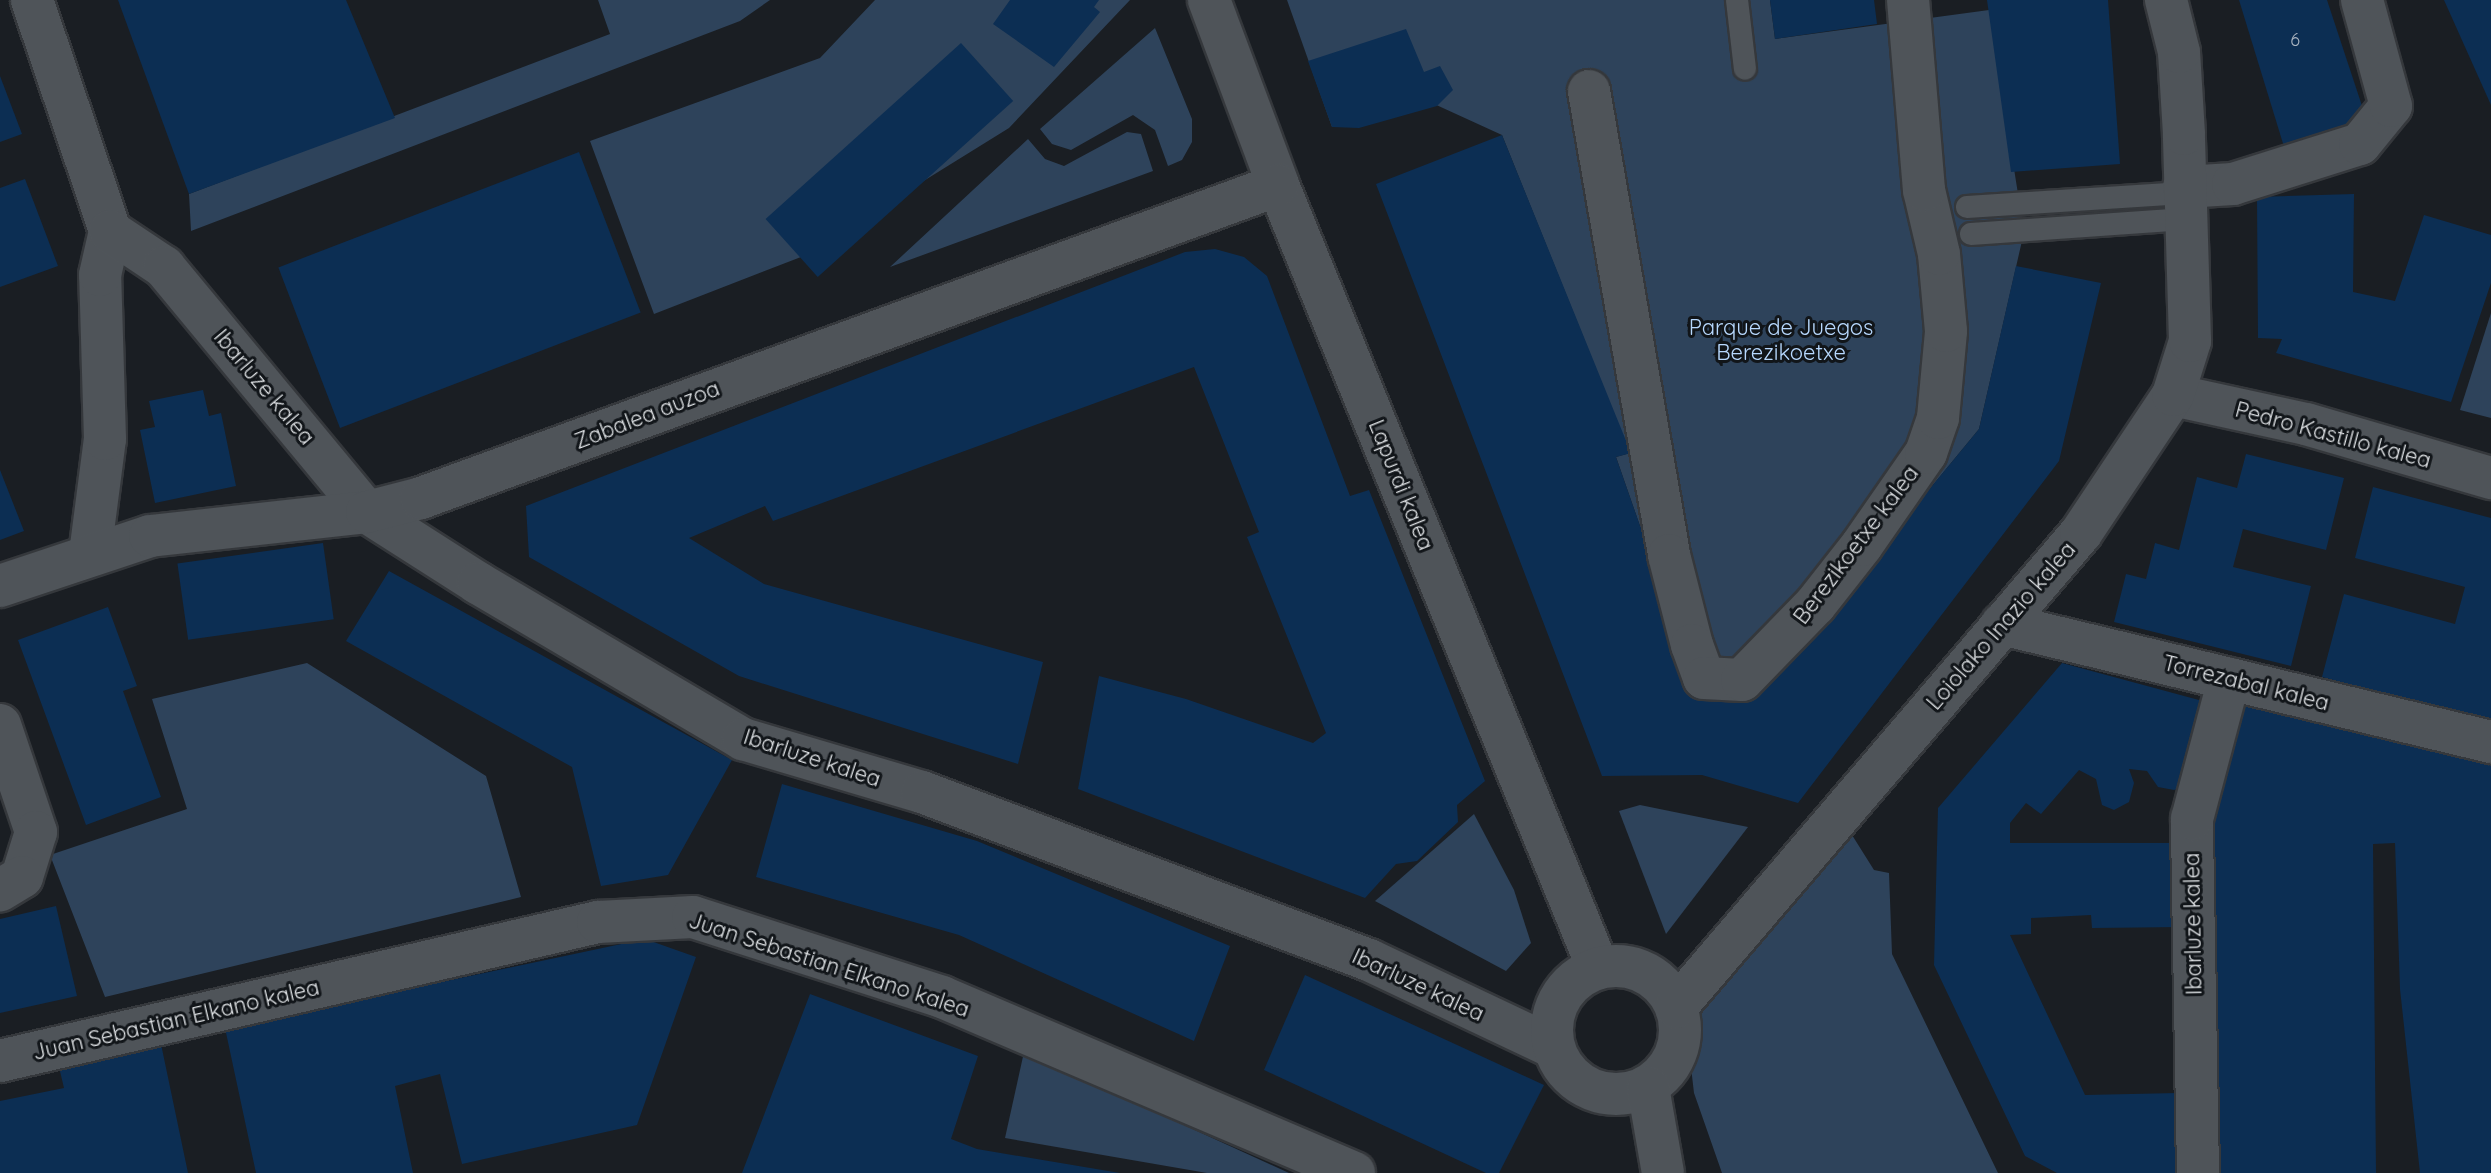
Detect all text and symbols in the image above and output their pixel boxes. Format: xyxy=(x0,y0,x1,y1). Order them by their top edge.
house number: 6 xyxy=(2290,29,2300,51)
park label: Parque de Juegos Berezikoetxe xyxy=(1689,314,1873,366)
street label: Ibarluze kalea xyxy=(208,324,320,450)
street label: Zabalea auzoa xyxy=(571,375,723,455)
street label: Pedro Kastillo kalea xyxy=(2232,396,2434,474)
street label: Lapurdi kalea xyxy=(1363,416,1439,554)
street label: Berezikoetxe kalea xyxy=(1788,461,1924,629)
street label: Loiolako Inazio kalea xyxy=(1921,537,2081,715)
street label: Torrezabal kalea xyxy=(2160,650,2332,716)
street label: Ibarluze kalea xyxy=(740,723,884,793)
street label: Ibarluze kalea xyxy=(2179,853,2207,995)
street label: Juan Sebastian Elkano kalea xyxy=(685,907,973,1023)
street label: Ibarluze kalea xyxy=(1348,943,1488,1027)
street label: Juan Sebastian Elkano kalea xyxy=(30,974,322,1066)

